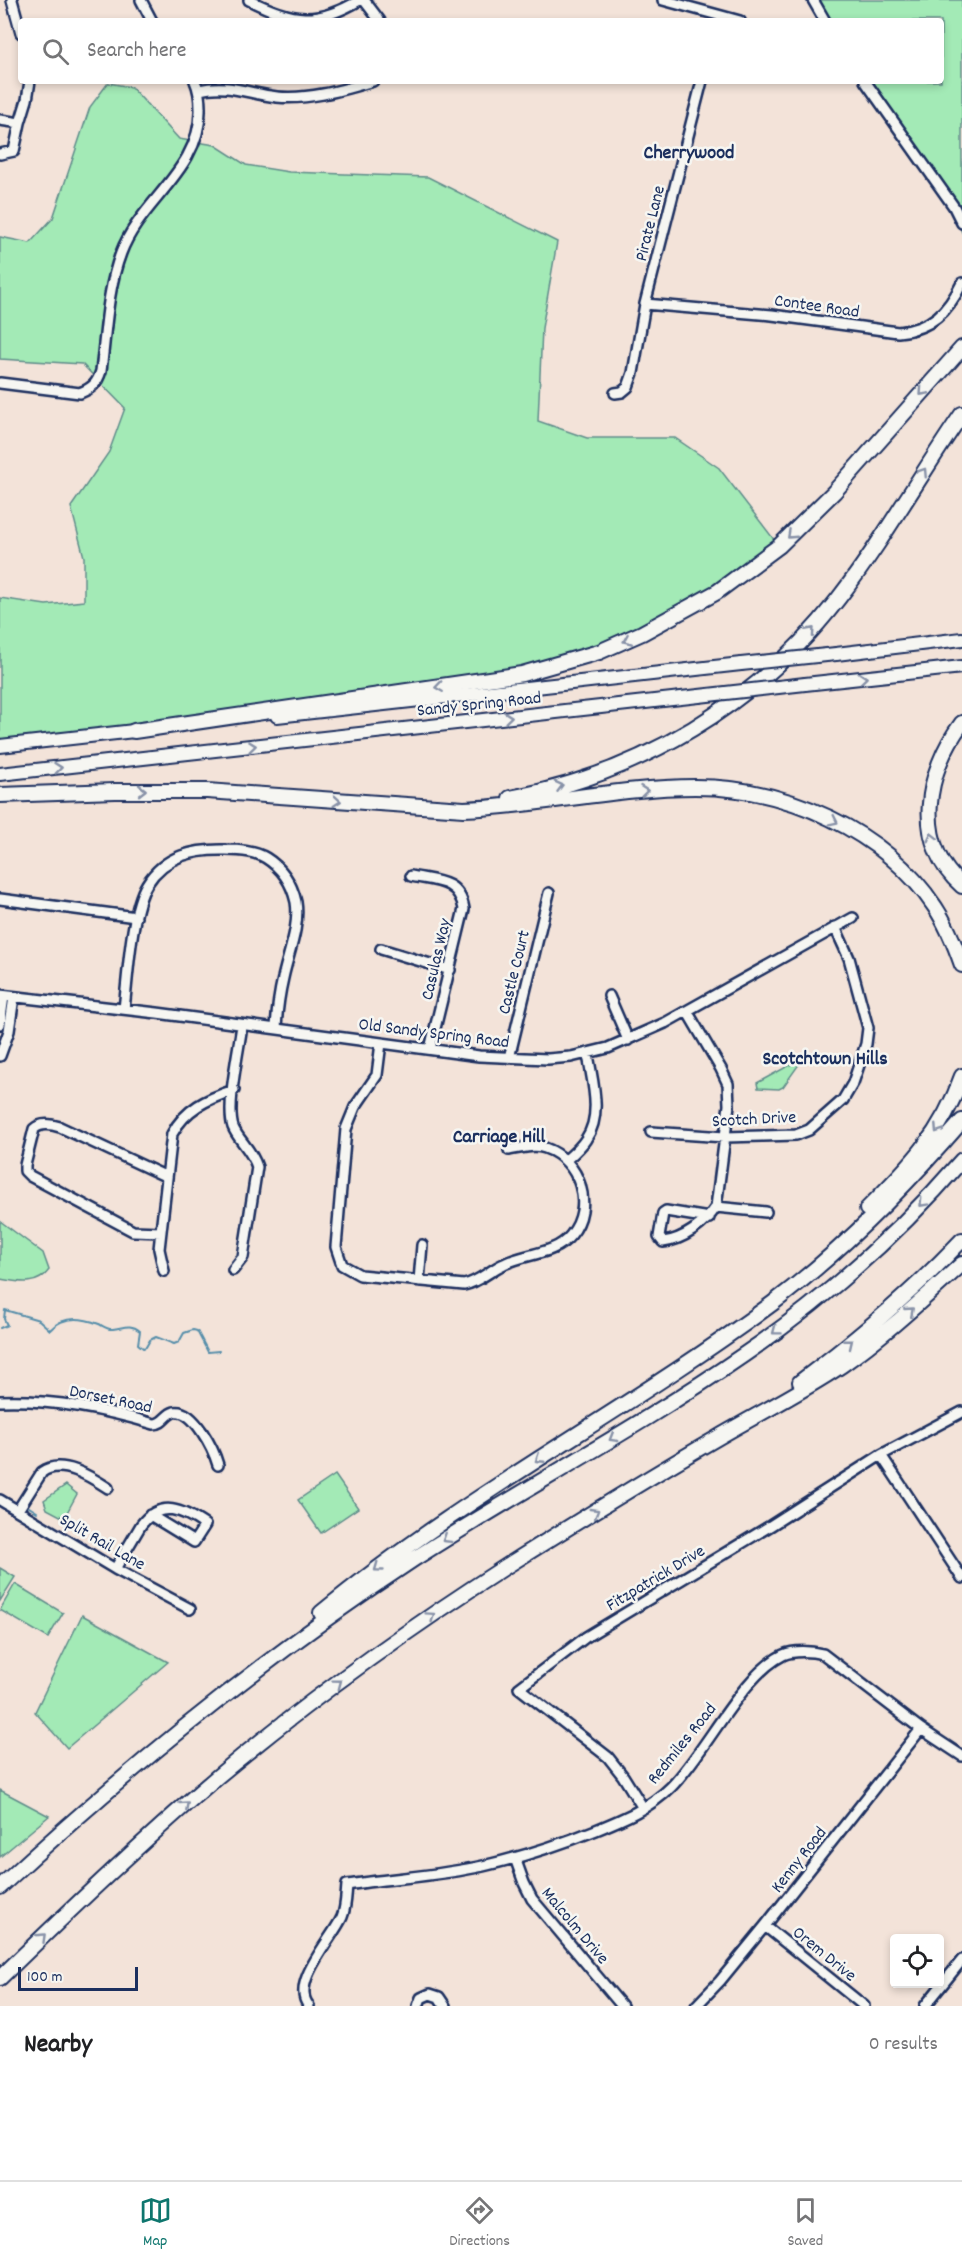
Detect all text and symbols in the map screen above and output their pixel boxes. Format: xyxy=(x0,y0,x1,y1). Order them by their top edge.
search box xyxy=(18,18,944,84)
icon: search xyxy=(39,35,72,68)
text: Search here xyxy=(87,36,186,67)
district label: Cherrywood xyxy=(644,140,734,168)
street label: Pirate Lane xyxy=(630,183,673,264)
street label: Contee Road xyxy=(773,289,861,326)
one-way arrow xyxy=(919,385,930,396)
one-way arrow xyxy=(916,467,927,478)
one-way arrow xyxy=(787,528,797,539)
one-way arrow xyxy=(804,627,815,637)
one-way arrow xyxy=(623,633,634,645)
one-way arrow xyxy=(859,672,868,685)
one-way arrow xyxy=(434,680,443,692)
street label: Sandy Spring Road xyxy=(416,687,543,724)
one-way arrow xyxy=(504,712,513,724)
one-way arrow xyxy=(247,740,256,753)
one-way arrow xyxy=(54,762,63,775)
one-way arrow xyxy=(554,781,564,794)
one-way arrow xyxy=(138,784,147,797)
one-way arrow xyxy=(640,785,649,797)
one-way arrow xyxy=(333,794,342,807)
one-way arrow xyxy=(827,813,838,825)
one-way arrow xyxy=(927,832,939,843)
street label: Casulas Way xyxy=(416,916,459,1003)
street label: Castle Court xyxy=(493,928,538,1017)
street label: Old Sandy Spring Road xyxy=(357,1013,511,1056)
district label: Scotchtown Hills xyxy=(762,1046,888,1074)
street label: Scotch Drive xyxy=(711,1106,797,1135)
one-way arrow xyxy=(933,1123,945,1133)
district label: Carriage Hill xyxy=(453,1124,546,1152)
one-way arrow xyxy=(919,1196,930,1207)
one-way arrow xyxy=(903,1307,914,1318)
one-way arrow xyxy=(772,1324,783,1335)
one-way arrow xyxy=(842,1340,853,1351)
street label: Dorset Road xyxy=(67,1379,154,1421)
one-way arrow xyxy=(609,1431,619,1443)
one-way arrow xyxy=(535,1452,546,1463)
street label: Split Rail Lane xyxy=(54,1508,149,1578)
one-way arrow xyxy=(589,1508,599,1520)
one-way arrow xyxy=(442,1532,452,1544)
street label: Fitzpatrick Drive xyxy=(602,1540,711,1619)
one-way arrow xyxy=(374,1561,385,1572)
one-way arrow xyxy=(424,1612,435,1623)
one-way arrow xyxy=(331,1680,342,1691)
street label: Redmiles Road xyxy=(642,1698,724,1791)
one-way arrow xyxy=(178,1801,189,1812)
street label: Kenny Road xyxy=(766,1822,834,1899)
street label: Malcolm Drive xyxy=(534,1883,614,1971)
street label: Orem Drive xyxy=(786,1921,861,1989)
one-way arrow xyxy=(35,1933,45,1944)
map controls xyxy=(890,1934,944,1988)
button: locate xyxy=(890,1934,944,1988)
scale bar xyxy=(18,1964,138,1992)
text: 100 m xyxy=(27,1966,63,1989)
text: Nearby xyxy=(24,2027,92,2064)
text: 0 results xyxy=(869,2031,938,2059)
tab: Map xyxy=(139,2194,172,2253)
tab: Directions xyxy=(449,2194,510,2253)
tab: Saved xyxy=(787,2194,823,2253)

